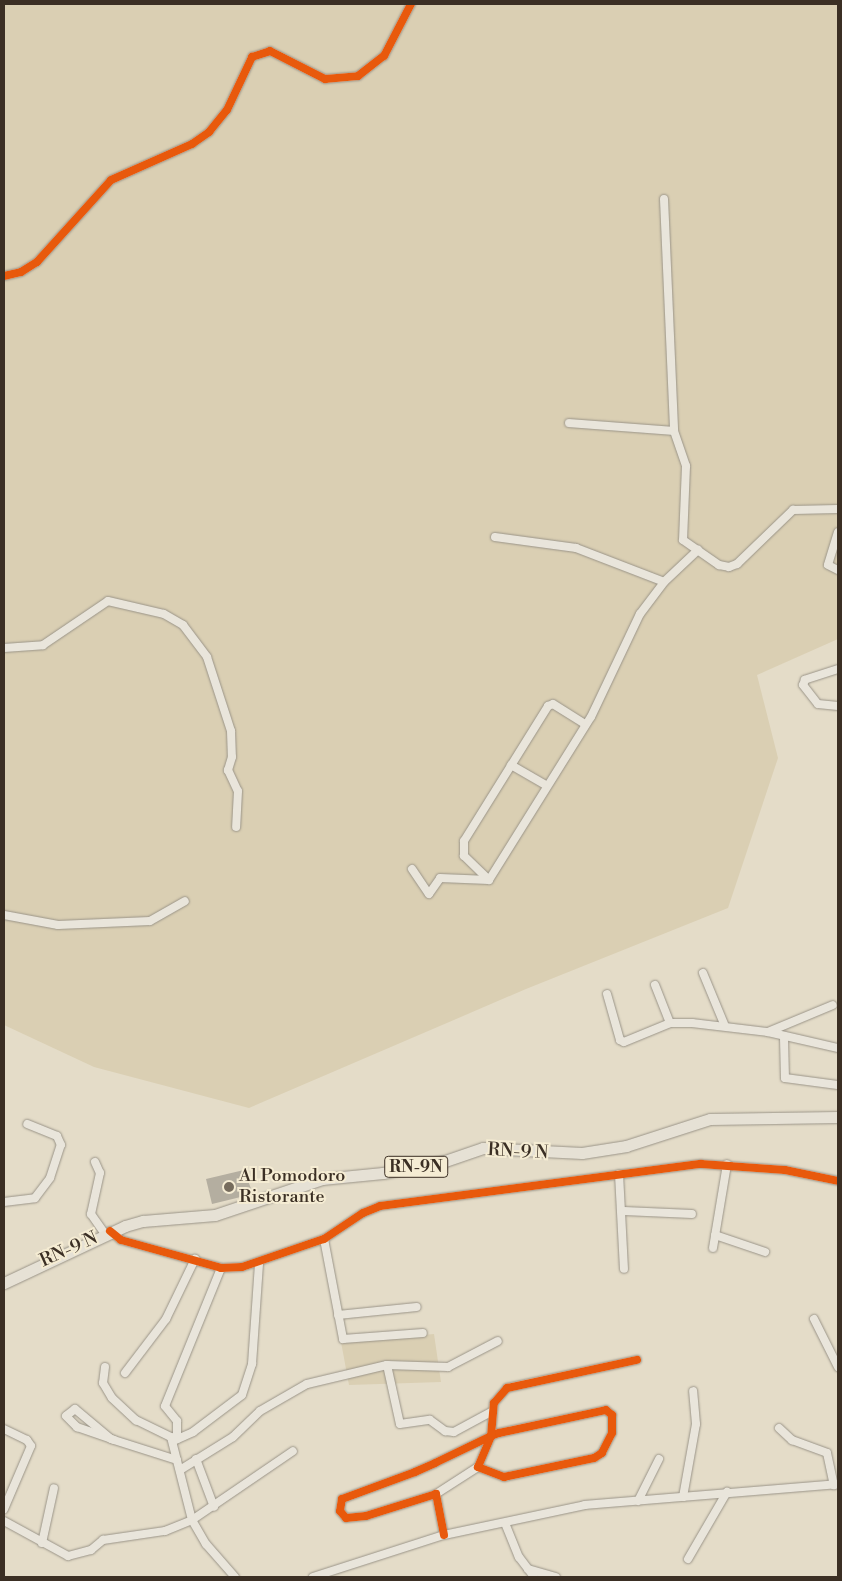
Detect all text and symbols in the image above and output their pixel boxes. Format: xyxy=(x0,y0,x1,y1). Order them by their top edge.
street label: RN-9 N xyxy=(487,1140,549,1164)
road number: RN-9N xyxy=(384,1154,448,1180)
place label: Al Pomodoro Ristorante xyxy=(239,1166,345,1208)
marker: Al Pomodoro Ristorante xyxy=(223,1181,235,1193)
street label: RN-9 N xyxy=(37,1228,101,1272)

